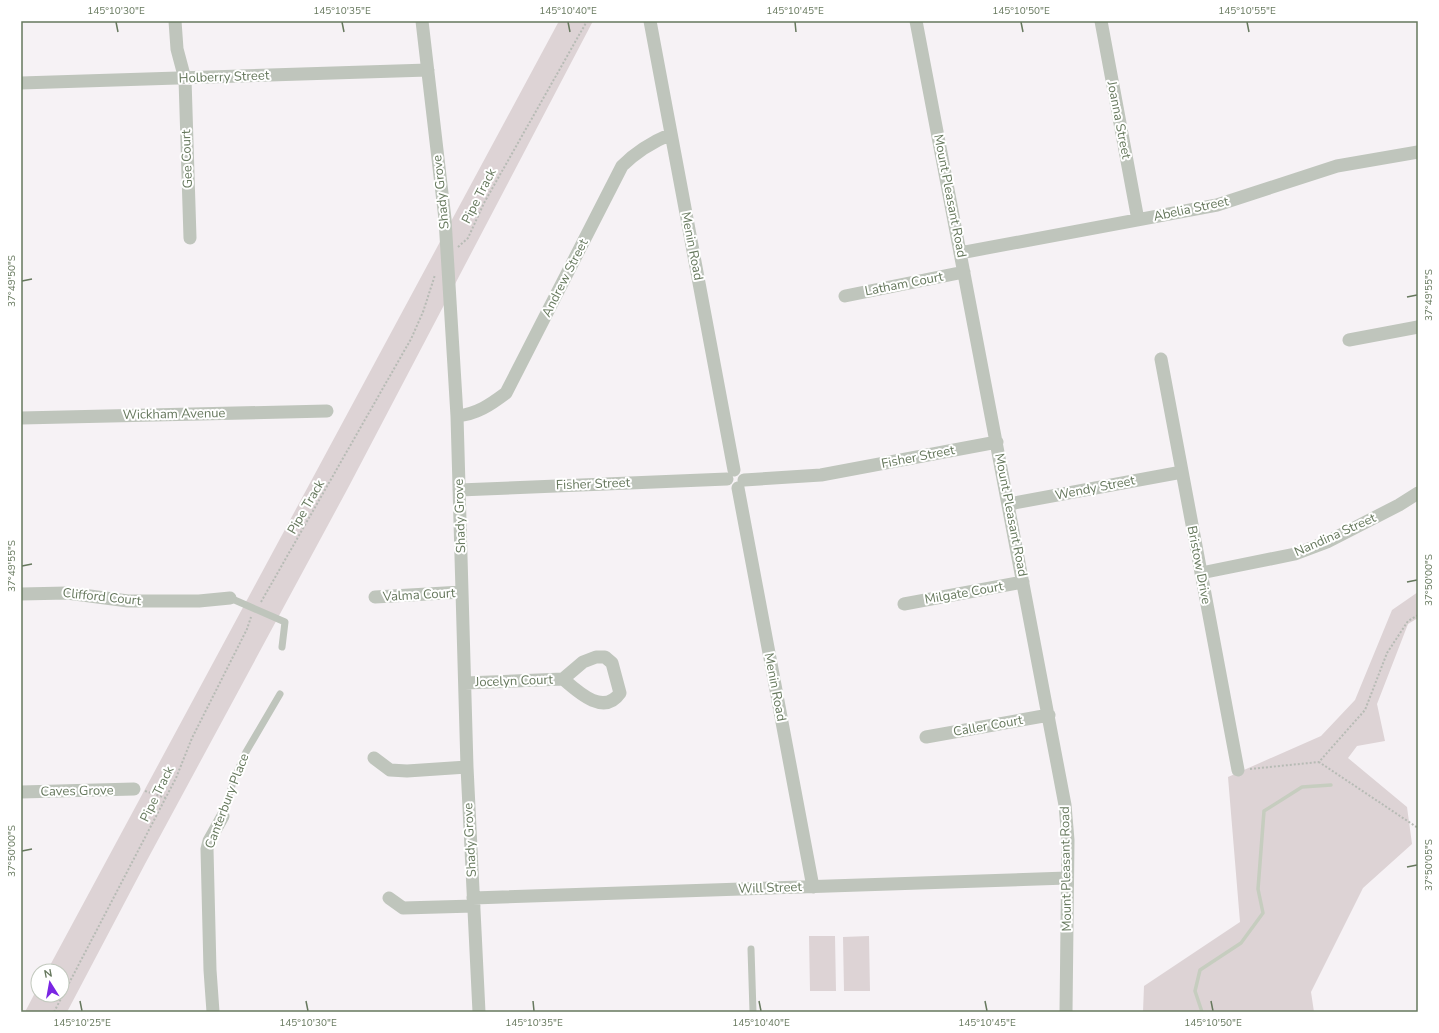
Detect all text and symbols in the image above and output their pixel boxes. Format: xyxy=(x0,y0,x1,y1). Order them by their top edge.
text: 145°10'30"E xyxy=(87,4,145,18)
text: 145°10'35"E xyxy=(313,4,371,18)
text: 145°10'40"E xyxy=(539,4,597,18)
text: 145°10'45"E xyxy=(766,4,824,18)
text: 145°10'50"E xyxy=(992,4,1050,18)
text: 145°10'55"E xyxy=(1218,4,1276,18)
street label: Holberry Street xyxy=(178,66,270,88)
street label: Joanna Street xyxy=(1102,79,1135,161)
street label: Gee Court xyxy=(177,129,197,189)
street label: Mount Pleasant Road xyxy=(929,133,971,259)
street label: Shady Grove xyxy=(428,154,454,230)
street label: Pipe Track xyxy=(457,165,501,227)
street label: Abelia Street xyxy=(1152,192,1231,226)
street label: Menin Road xyxy=(677,210,707,282)
street label: Andrew Street xyxy=(538,235,593,320)
text: 37°49'50"S xyxy=(5,255,19,307)
street label: Latham Court xyxy=(863,267,945,300)
text: 37°49'55"S xyxy=(1422,269,1436,321)
street label: Wickham Avenue xyxy=(122,404,226,424)
street label: Fisher Street xyxy=(880,441,957,473)
street label: Mount Pleasant Road xyxy=(990,452,1032,578)
street label: Wendy Street xyxy=(1054,471,1137,505)
street label: Fisher Street xyxy=(556,474,631,494)
street label: Pipe Track xyxy=(283,476,329,537)
street label: Shady Grove xyxy=(450,478,470,554)
street label: Nandina Street xyxy=(1291,509,1379,561)
street label: Bristow Drive xyxy=(1183,524,1215,606)
text: 37°49'55"S xyxy=(5,540,19,592)
text: 37°50'00"S xyxy=(1422,554,1436,606)
street label: Milgate Court xyxy=(923,577,1005,609)
street label: Clifford Court xyxy=(62,584,143,610)
street label: Valma Court xyxy=(381,584,456,606)
street label: Menin Road xyxy=(760,651,790,723)
street label: Jocelyn Court xyxy=(474,671,554,691)
street label: Caller Court xyxy=(952,711,1025,741)
street label: Canterbury Place xyxy=(201,751,253,851)
street label: Pipe Track xyxy=(136,763,178,825)
street label: Caves Grove xyxy=(40,781,114,801)
street label: Shady Grove xyxy=(459,802,481,878)
street label: Mount Pleasant Road xyxy=(1056,806,1076,932)
text: 37°50'00"S xyxy=(5,825,19,877)
text: 37°50'05"S xyxy=(1422,839,1436,891)
street label: Will Street xyxy=(738,878,803,898)
north arrow xyxy=(30,963,70,1003)
text: N xyxy=(43,966,54,982)
text: 145°10'25"E xyxy=(53,1016,111,1030)
text: 145°10'30"E xyxy=(279,1016,337,1030)
text: 145°10'35"E xyxy=(505,1016,563,1030)
text: 145°10'40"E xyxy=(732,1016,790,1030)
text: 145°10'45"E xyxy=(958,1016,1016,1030)
text: 145°10'50"E xyxy=(1184,1016,1242,1030)

